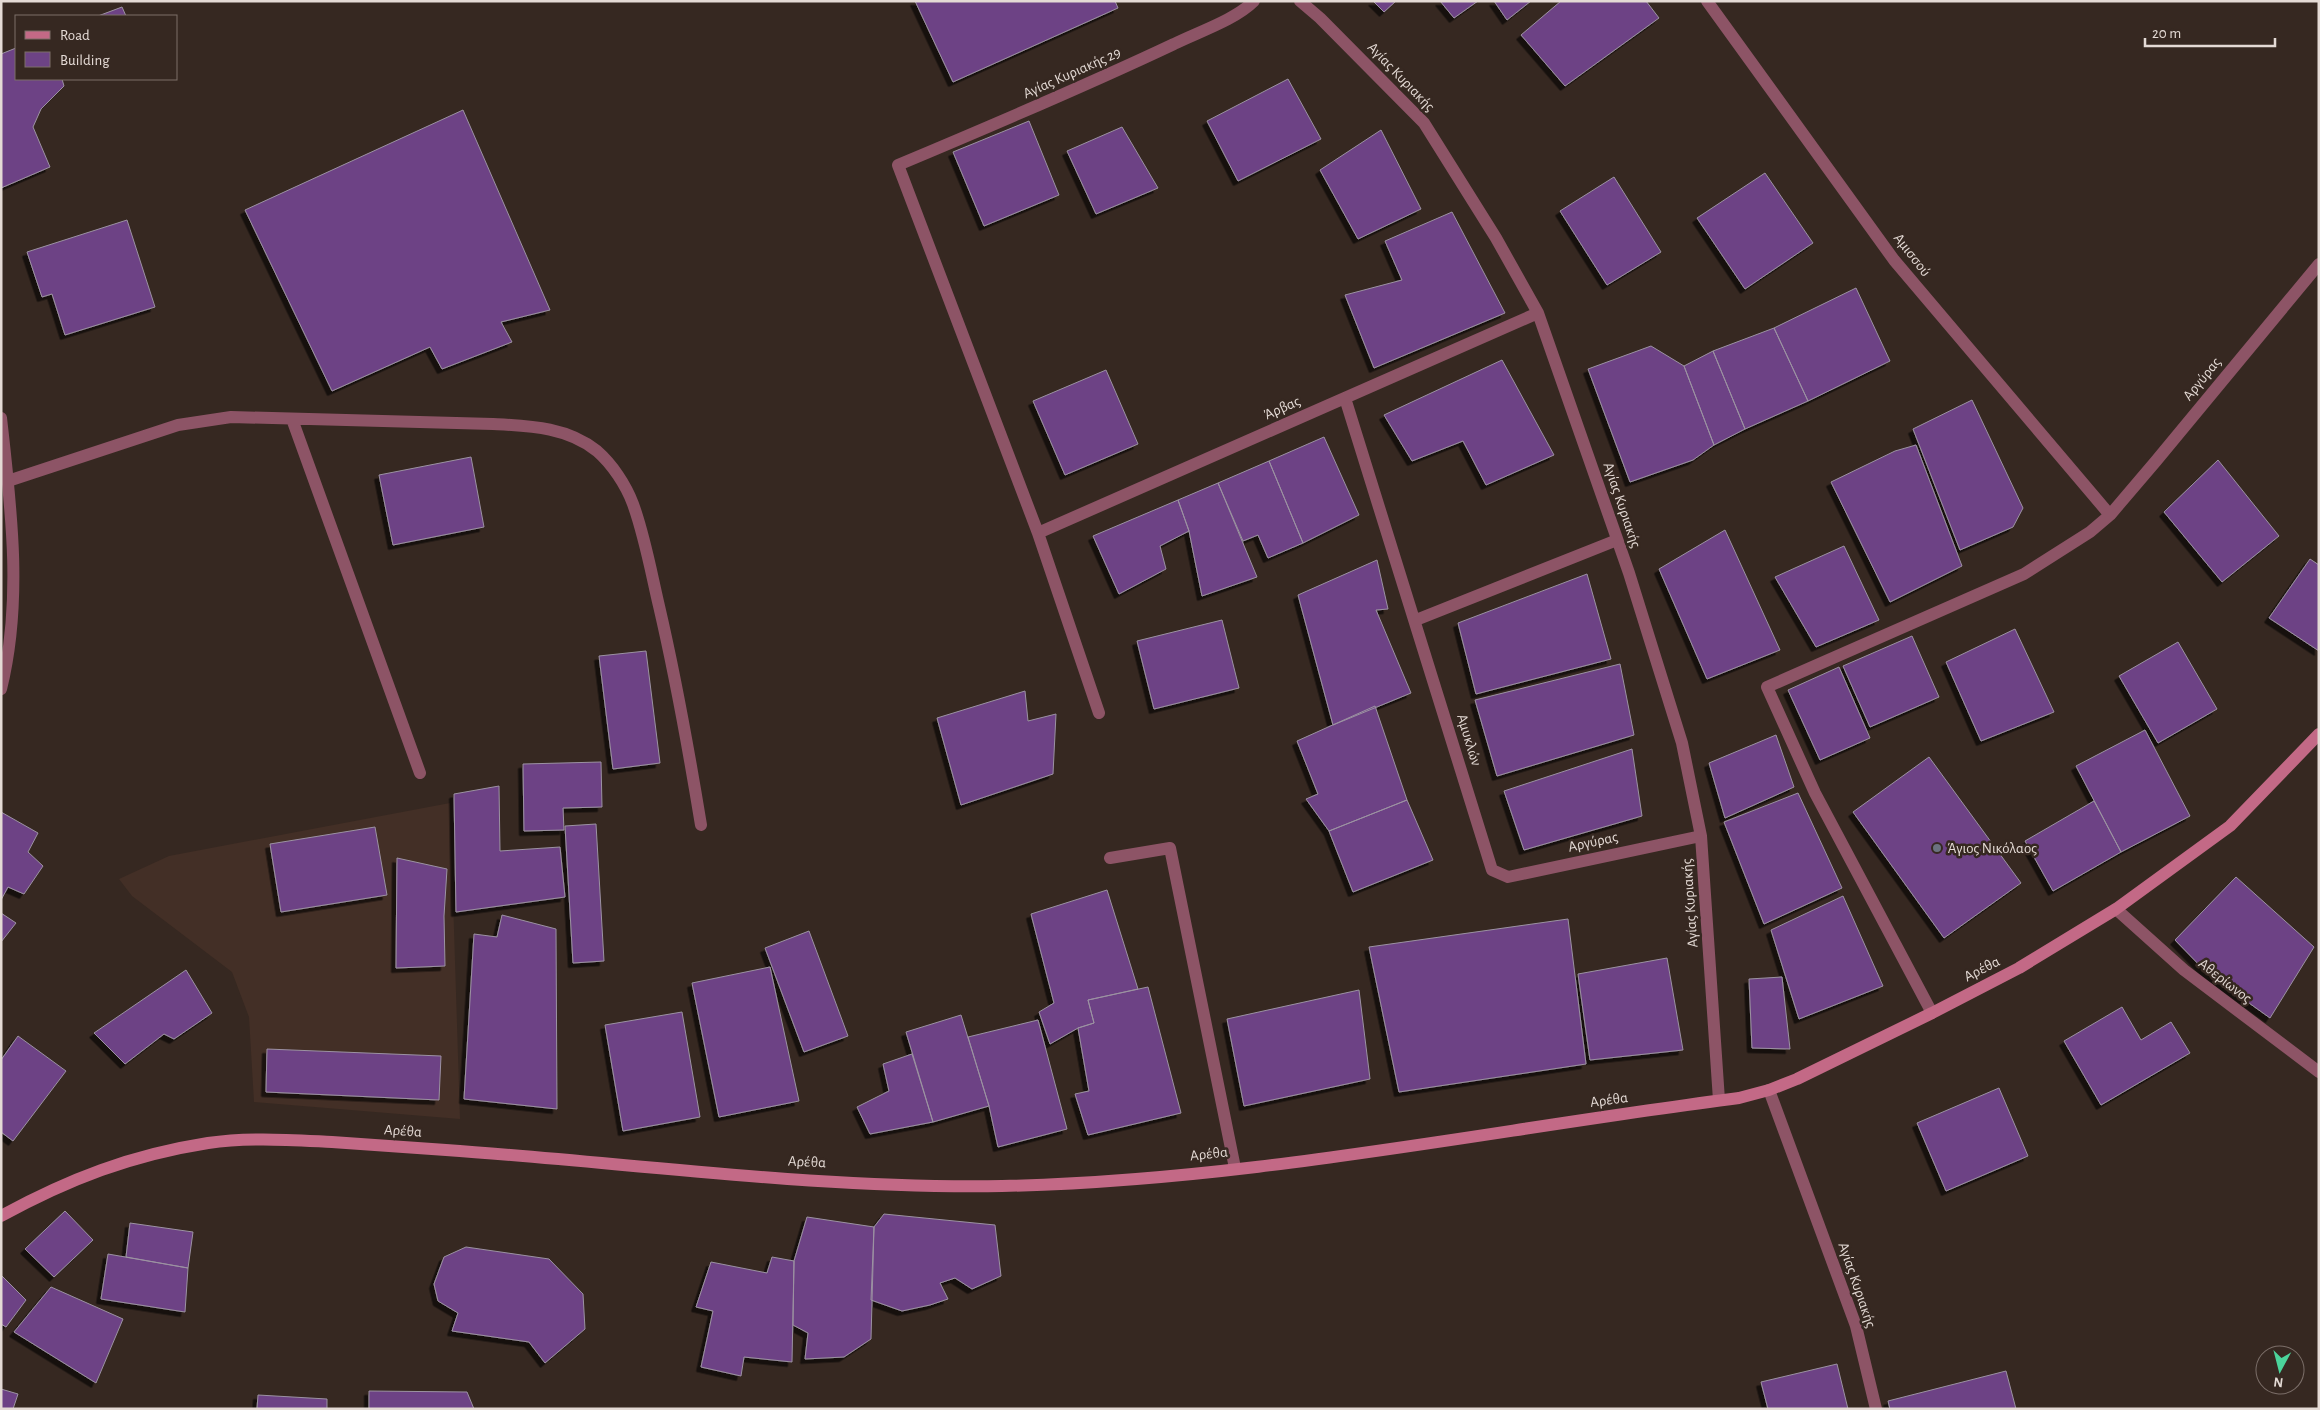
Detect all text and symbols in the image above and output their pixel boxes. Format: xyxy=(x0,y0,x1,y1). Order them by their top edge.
legend xyxy=(15,15,178,80)
scale bar xyxy=(2145,15,2275,47)
text: 20 m xyxy=(2152,26,2181,41)
text: Road xyxy=(60,28,90,43)
street label: Αγίας Κυριακής xyxy=(1365,40,1437,114)
street label: Αγίας Κυριακής 29 xyxy=(1021,45,1123,101)
text: Building xyxy=(60,53,110,68)
street label: Αμισσού xyxy=(1891,231,1933,279)
street label: Αργύρας xyxy=(2180,355,2224,403)
street label: Άρβας xyxy=(1261,393,1303,423)
street label: Αγίας Κυριακής xyxy=(1600,460,1644,550)
street label: Αμυκλών xyxy=(1454,712,1484,768)
street label: Αργύρας xyxy=(1567,829,1619,855)
place label: Άγιος Νικόλαος xyxy=(1947,841,2037,856)
marker: Άγιος Νικόλαος xyxy=(1931,842,1943,854)
street label: Αγίας Κυριακής xyxy=(1679,858,1701,948)
street label: Αρέθα xyxy=(1962,954,2002,984)
street label: Αθερίωνος xyxy=(2196,956,2255,1006)
street label: Αρέθα xyxy=(1589,1090,1629,1110)
street label: Αρέθα xyxy=(384,1122,423,1140)
street label: Αρέθα xyxy=(1189,1145,1229,1163)
street label: Αρέθα xyxy=(788,1154,827,1170)
street label: Αγίας Κυριακής xyxy=(1835,1240,1879,1330)
north arrow xyxy=(2255,1345,2305,1395)
text: N xyxy=(2273,1374,2284,1389)

